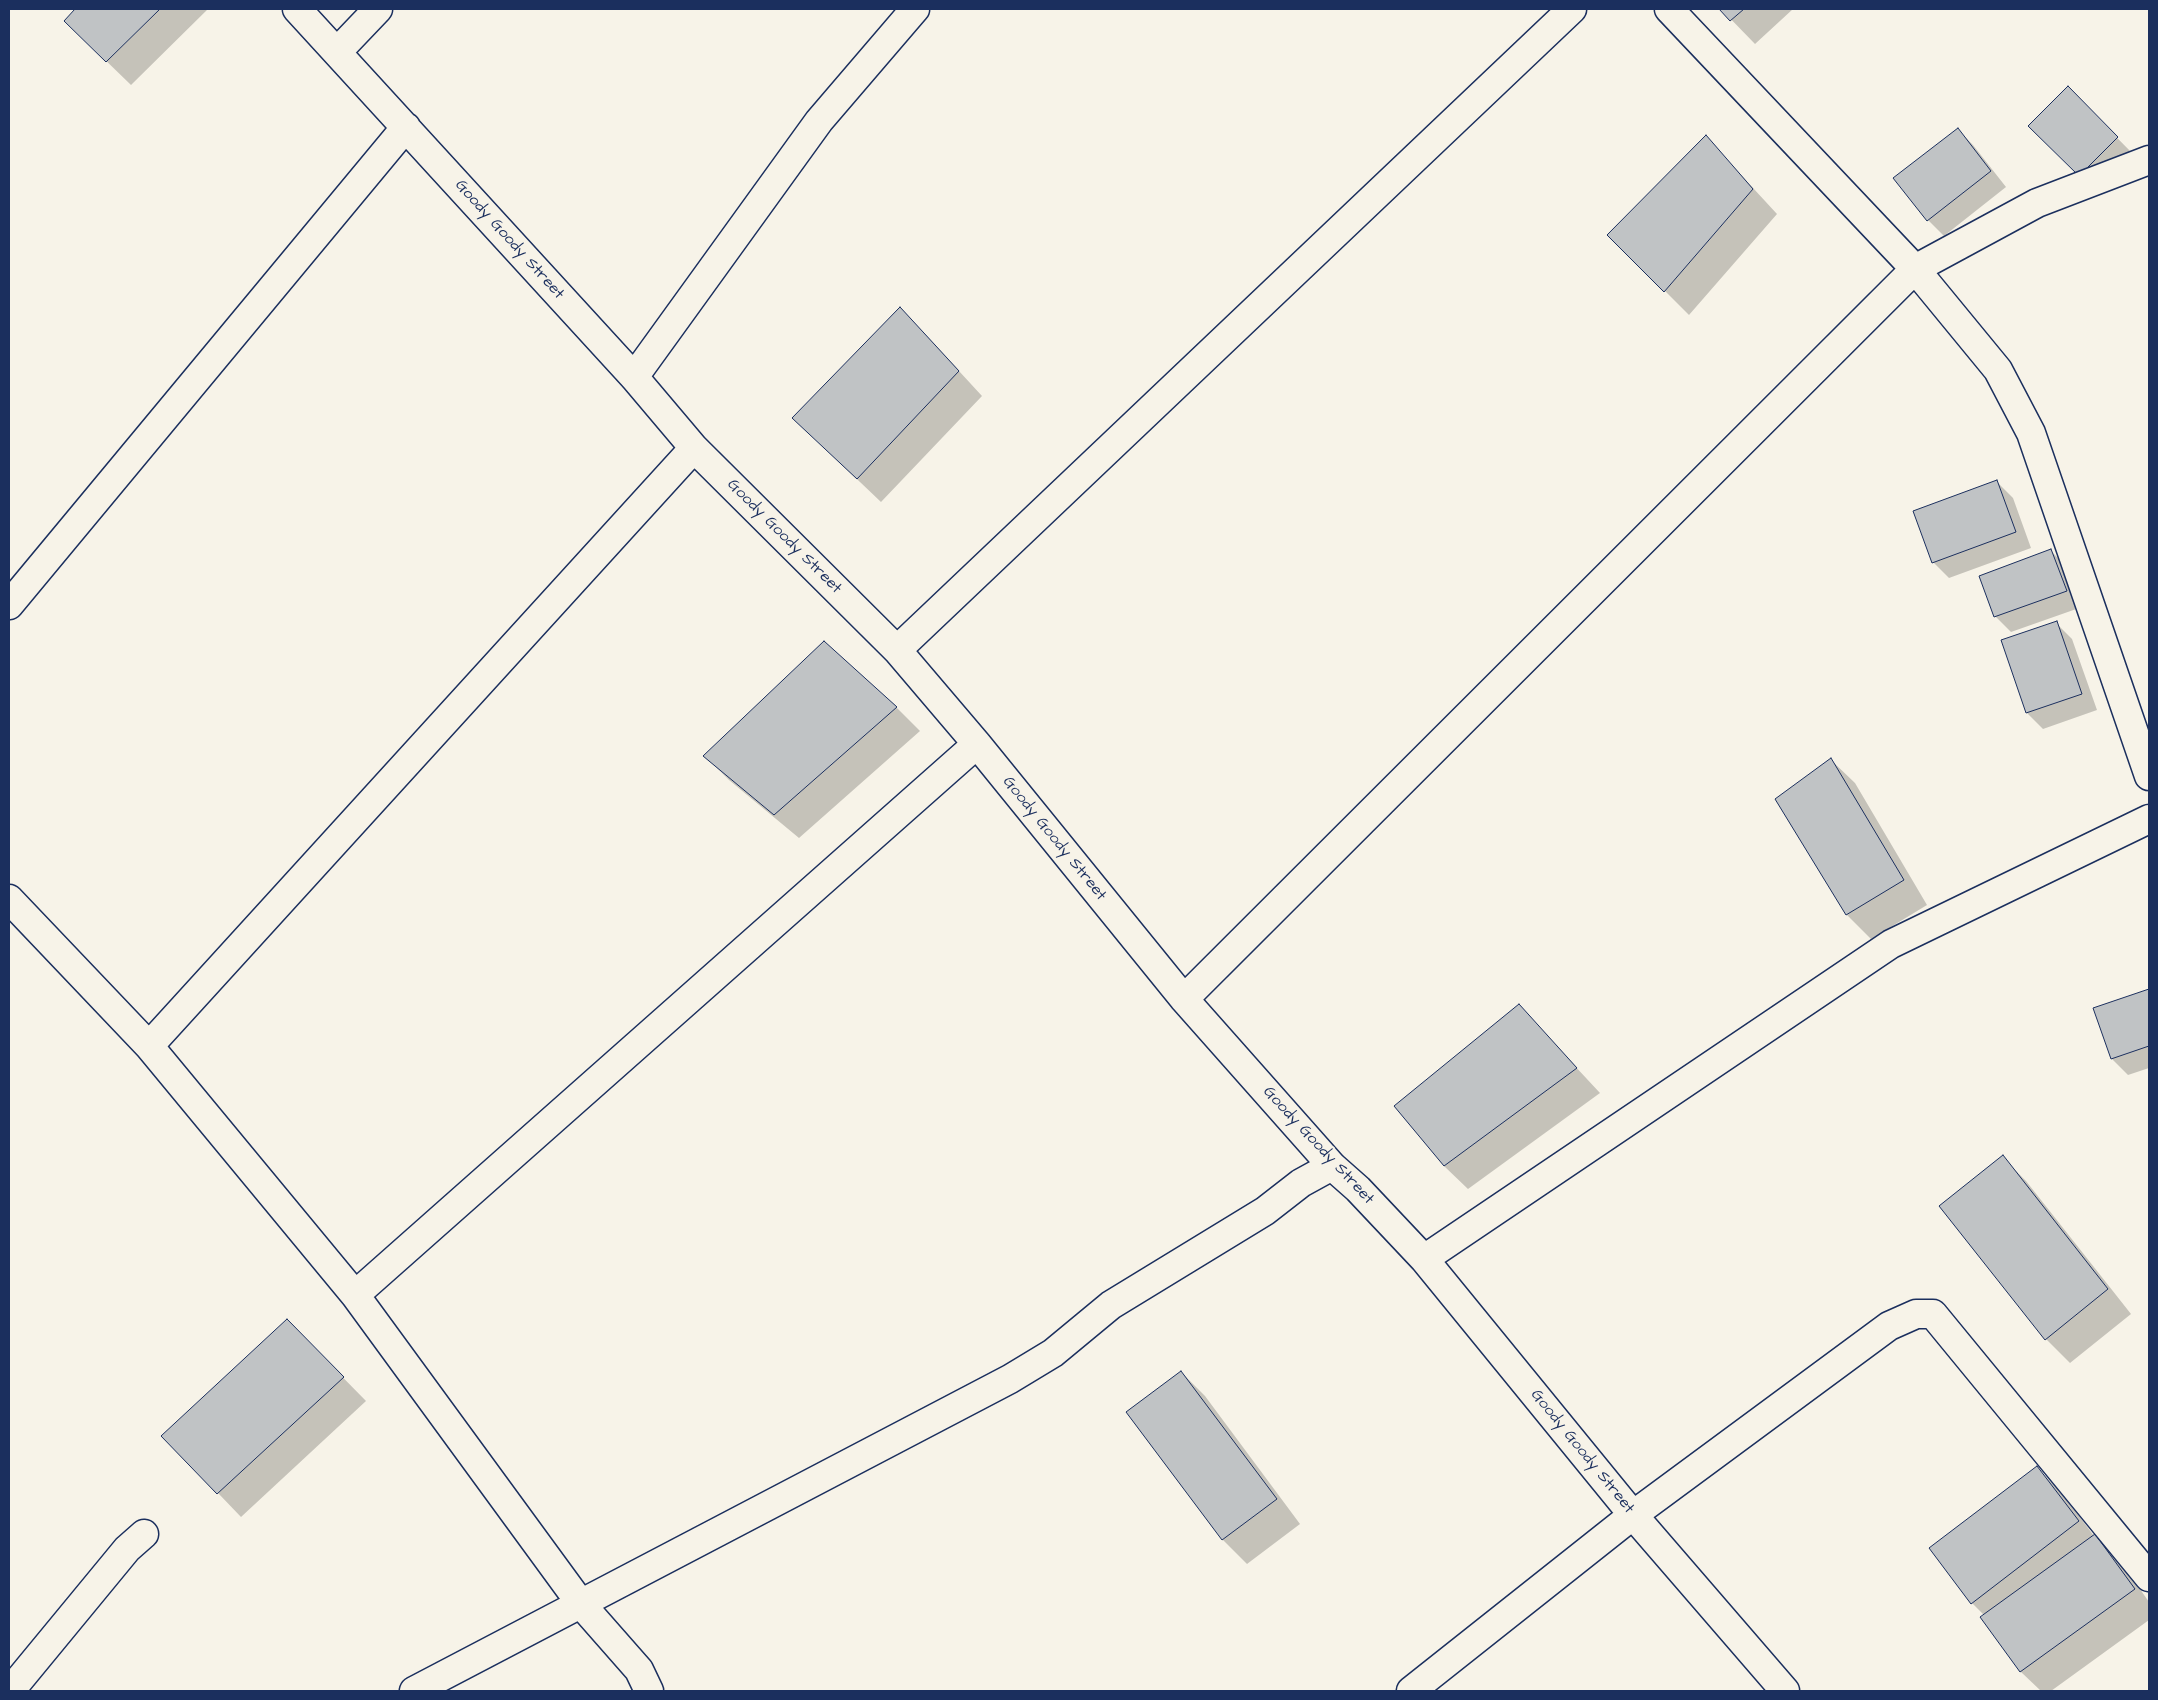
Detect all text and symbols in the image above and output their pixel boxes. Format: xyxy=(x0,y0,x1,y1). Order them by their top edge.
street label: Goody Goody Street xyxy=(450,176,568,304)
street label: Goody Goody Street xyxy=(723,476,845,598)
street label: Goody Goody Street xyxy=(998,773,1110,905)
street label: Goody Goody Street xyxy=(1258,1083,1378,1209)
street label: Goody Goody Street xyxy=(1526,1386,1638,1518)

